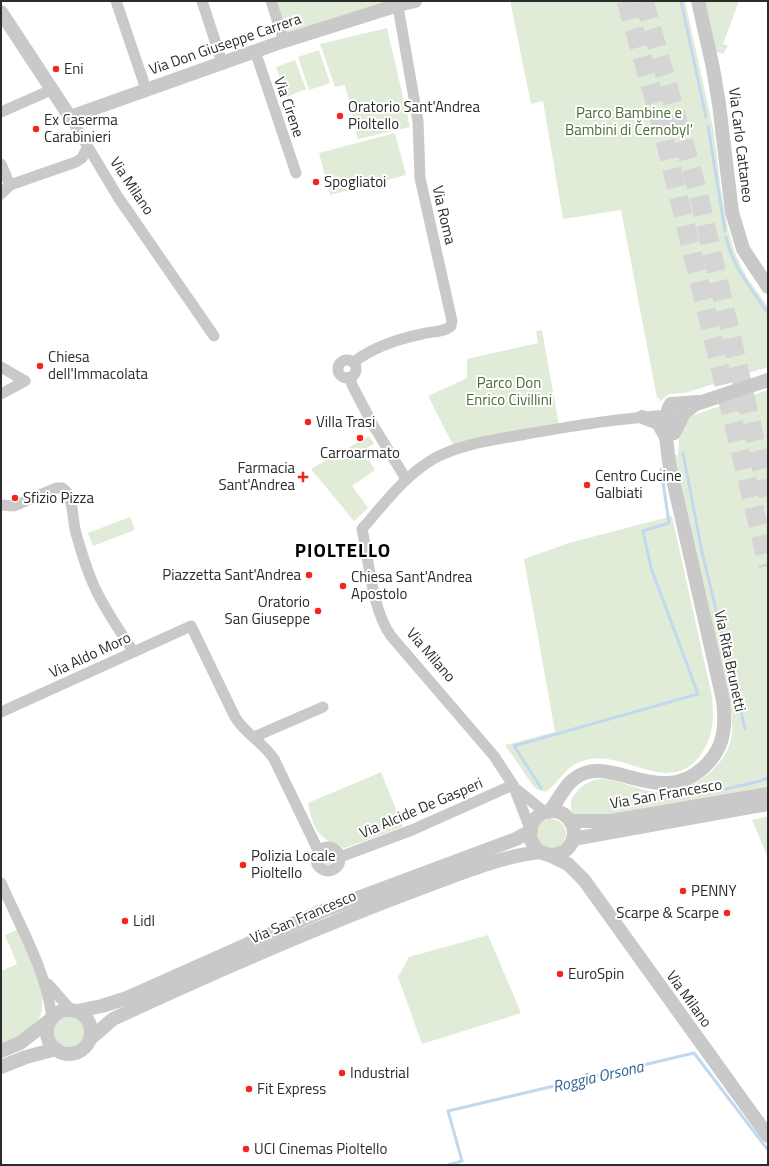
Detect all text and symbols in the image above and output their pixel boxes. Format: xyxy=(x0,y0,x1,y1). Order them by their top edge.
street label: Via Don Giuseppe Carrera xyxy=(146,7,305,80)
place label: Eni xyxy=(64,57,84,80)
marker: Eni xyxy=(51,64,61,74)
street label: Via Cirene xyxy=(268,74,311,140)
street label: Via Carlo Cattaneo xyxy=(723,86,760,204)
place label: Oratorio Sant'Andrea Pioltello xyxy=(348,95,480,135)
park label: Parco Bambine e Bambini di Černobyl’ xyxy=(565,101,693,141)
place label: Ex Caserma Carabinieri xyxy=(44,108,118,148)
marker: Oratorio Sant'Andrea Pioltello xyxy=(335,111,345,121)
marker: Ex Caserma Carabinieri xyxy=(31,124,41,134)
street label: Via Milano xyxy=(105,152,160,219)
place label: Spogliatoi xyxy=(324,170,386,193)
marker: Spogliatoi xyxy=(311,177,321,187)
street label: Via Roma xyxy=(427,183,463,247)
place label: Chiesa dell'Immacolata xyxy=(48,345,148,385)
marker: Chiesa dell'Immacolata xyxy=(35,361,45,371)
park label: Parco Don Enrico Civillini xyxy=(466,371,552,411)
place label: Villa Trasi xyxy=(316,410,375,433)
marker: Villa Trasi xyxy=(303,417,313,427)
marker: Carroarmato xyxy=(355,433,365,443)
place label: Carroarmato xyxy=(320,441,400,464)
place label: Farmacia Sant'Andrea xyxy=(219,456,295,496)
place label: Centro Cucine Galbiati xyxy=(595,464,682,504)
marker: Farmacia Sant'Andrea xyxy=(298,472,308,482)
marker: Centro Cucine Galbiati xyxy=(582,480,592,490)
place label: Sfizio Pizza xyxy=(23,486,94,509)
marker: Sfizio Pizza xyxy=(10,493,20,503)
district label: PIOLTELLO xyxy=(295,535,391,564)
place label: Piazzetta Sant'Andrea xyxy=(162,563,301,586)
place label: Chiesa Sant'Andrea Apostolo xyxy=(351,565,473,605)
marker: Piazzetta Sant'Andrea xyxy=(304,570,314,580)
marker: Chiesa Sant'Andrea Apostolo xyxy=(338,581,348,591)
place label: Oratorio San Giuseppe xyxy=(225,590,310,630)
marker: Oratorio San Giuseppe xyxy=(313,606,323,616)
street label: Via Rita Brunetti xyxy=(709,608,752,714)
street label: Via Milano xyxy=(401,622,462,687)
street label: Via Aldo Moro xyxy=(45,626,135,684)
street label: Via Alcide De Gasperi xyxy=(356,771,486,844)
street label: Via San Francesco xyxy=(608,772,724,815)
place label: Polizia Locale Pioltello xyxy=(251,844,336,884)
marker: Polizia Locale Pioltello xyxy=(238,860,248,870)
place label: PENNY xyxy=(691,879,737,902)
street label: Via San Francesco xyxy=(246,884,360,949)
marker: PENNY xyxy=(678,886,688,896)
place label: Scarpe & Scarpe xyxy=(616,901,719,924)
marker: Scarpe & Scarpe xyxy=(722,908,732,918)
place label: Lidl xyxy=(133,909,155,932)
marker: Lidl xyxy=(120,916,130,926)
place label: EuroSpin xyxy=(568,962,624,985)
street label: Via Milano xyxy=(661,965,718,1032)
marker: EuroSpin xyxy=(555,969,565,979)
water label: Roggia Orsona xyxy=(550,1054,647,1098)
place label: Industrial xyxy=(350,1061,409,1084)
marker: Industrial xyxy=(337,1068,347,1078)
place label: Fit Express xyxy=(257,1077,326,1100)
marker: Fit Express xyxy=(244,1084,254,1094)
place label: UCI Cinemas Pioltello xyxy=(254,1137,388,1160)
marker: UCI Cinemas Pioltello xyxy=(241,1144,251,1154)

